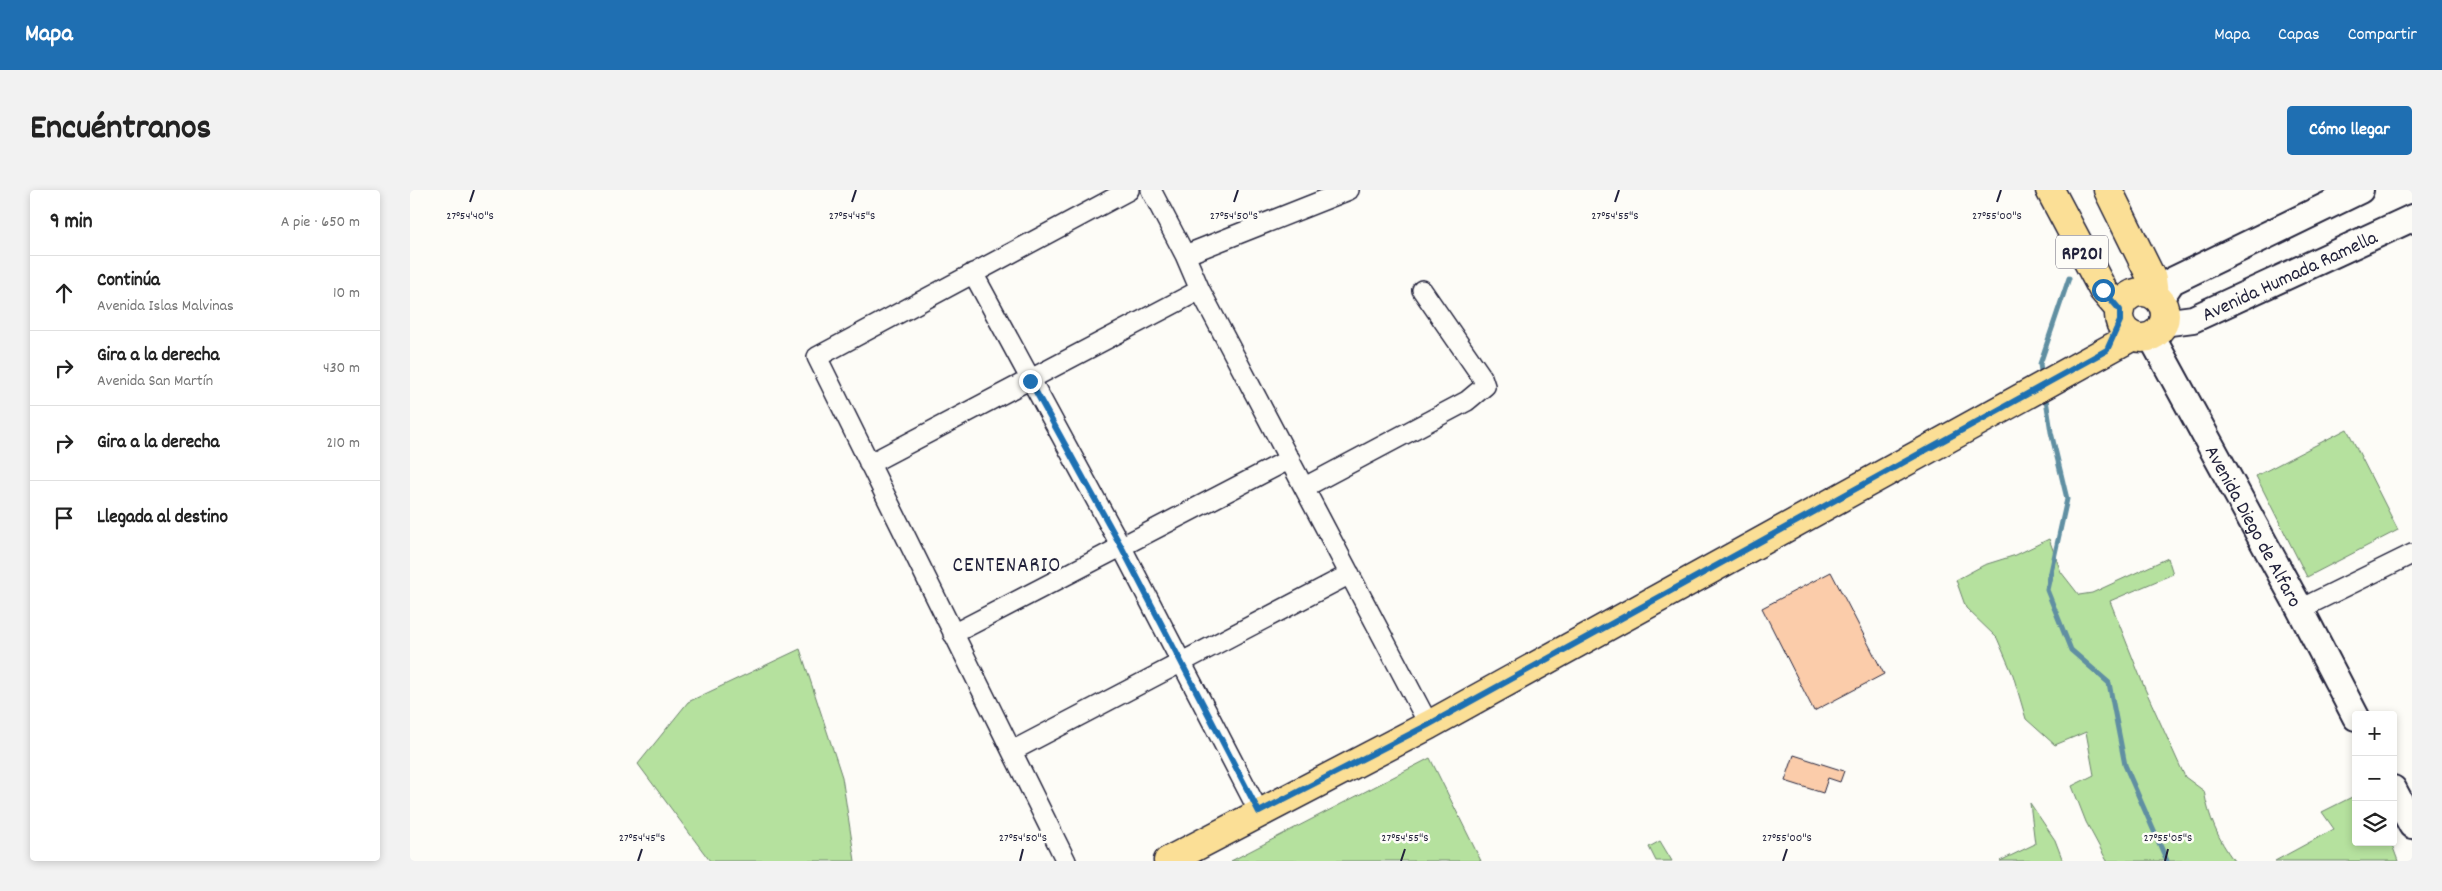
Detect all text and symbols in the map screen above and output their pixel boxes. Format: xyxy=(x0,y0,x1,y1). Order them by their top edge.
text: Mapa xyxy=(25,18,73,52)
text: Mapa xyxy=(2214,23,2250,48)
text: Capas xyxy=(2278,23,2320,48)
text: Compartir xyxy=(2348,23,2417,48)
text: Encuéntranos xyxy=(30,105,211,155)
button: Cómo llegar xyxy=(2287,106,2412,155)
text: 9 min xyxy=(50,208,92,238)
text: 27°54'40"S xyxy=(446,208,494,225)
text: 27°54'45"S xyxy=(829,208,875,225)
text: 27°54'50"S xyxy=(1210,208,1258,225)
text: 27°54'55"S xyxy=(1591,208,1639,225)
text: 27°55'00"S xyxy=(1972,208,2022,225)
text: A pie · 650 m xyxy=(281,211,360,234)
street label: Avenida Humada Ramella xyxy=(2198,225,2383,330)
road number: RP201 xyxy=(2056,236,2108,268)
text: Continúa xyxy=(97,268,160,295)
icon: ahead xyxy=(50,279,78,307)
route start xyxy=(2092,279,2115,302)
text: 10 m xyxy=(333,282,360,305)
text: Avenida Islas Malvinas xyxy=(97,295,234,318)
text: Gira a la derecha xyxy=(97,343,219,370)
icon: right xyxy=(50,354,78,382)
text: 430 m xyxy=(323,357,360,380)
text: Avenida San Martín xyxy=(97,370,213,393)
route end xyxy=(1019,370,1042,393)
icon: right xyxy=(50,429,78,457)
text: Gira a la derecha xyxy=(97,430,219,457)
text: 210 m xyxy=(326,432,360,455)
street label: Avenida Diego de Alfaro xyxy=(2196,441,2307,613)
icon: arrive xyxy=(50,504,78,532)
text: Llegada al destino xyxy=(97,505,228,532)
district label: CENTENARIO xyxy=(953,552,1061,582)
map controls xyxy=(2352,711,2397,846)
button: + xyxy=(2352,711,2397,756)
button: − xyxy=(2352,756,2397,801)
button: layers xyxy=(2352,801,2397,846)
text: 27°54'45"S xyxy=(619,830,665,847)
text: 27°54'50"S xyxy=(999,830,1047,847)
text: 27°54'55"S xyxy=(1381,830,1429,847)
text: 27°55'00"S xyxy=(1762,830,1812,847)
text: 27°55'05"S xyxy=(2144,830,2192,847)

